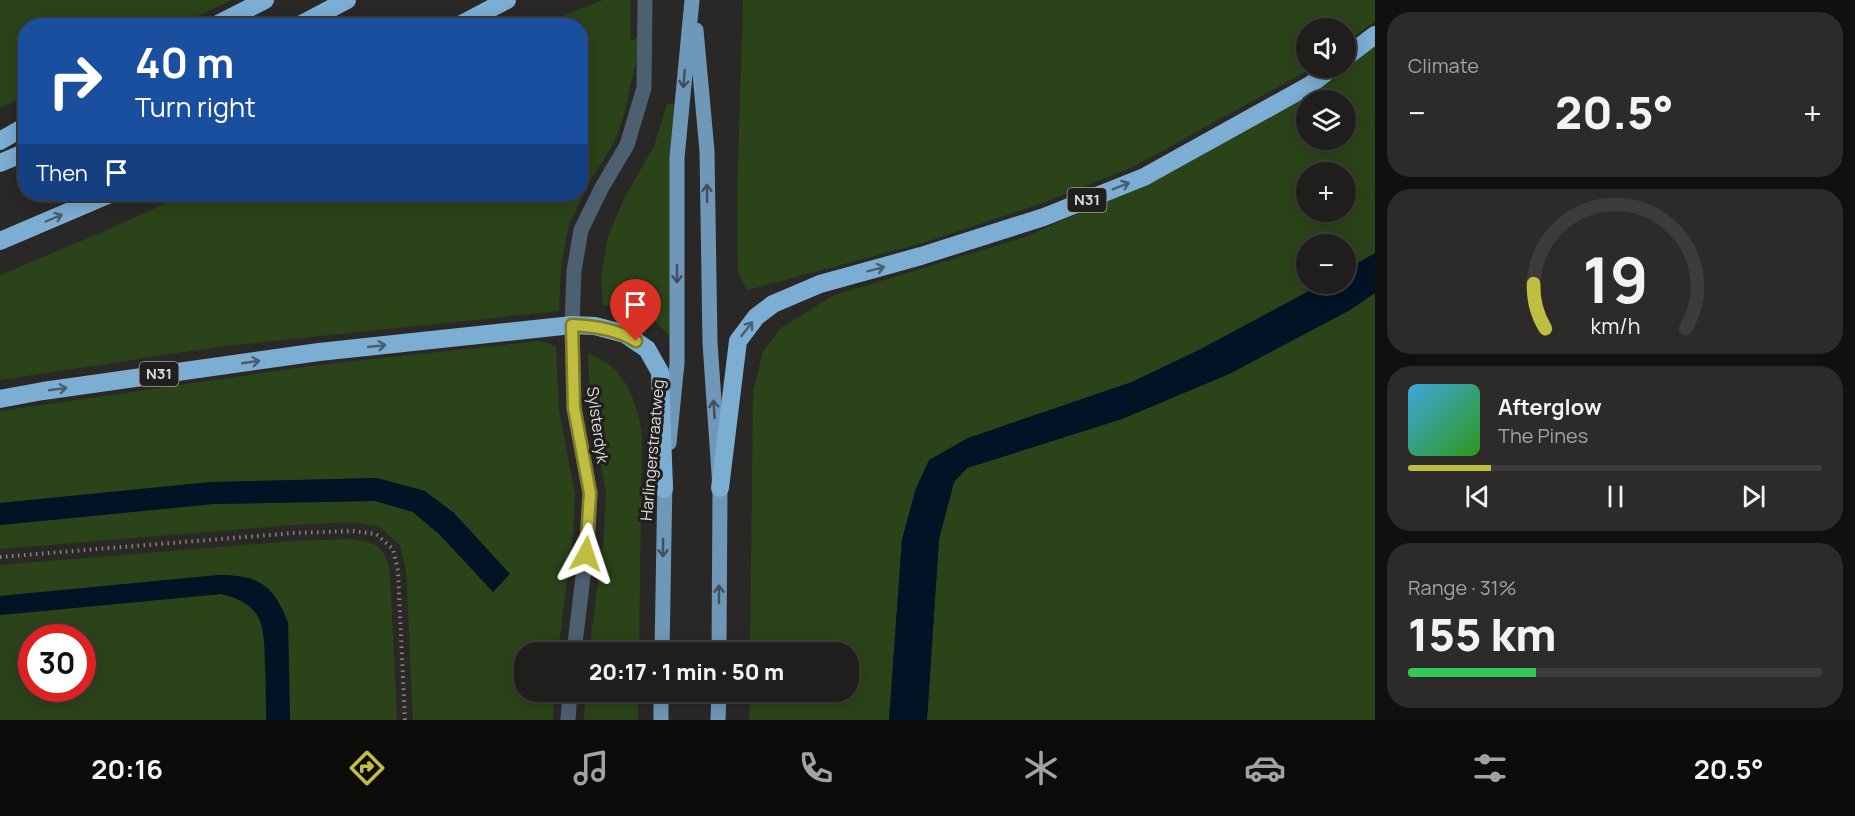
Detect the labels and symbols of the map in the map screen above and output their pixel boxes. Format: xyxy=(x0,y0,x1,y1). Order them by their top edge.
one-way arrow xyxy=(678,69,689,89)
one-way arrow xyxy=(1111,180,1129,191)
one-way arrow xyxy=(701,184,713,204)
road number: N31 xyxy=(1068,188,1106,212)
one-way arrow xyxy=(44,212,63,223)
one-way arrow xyxy=(867,262,886,274)
one-way arrow xyxy=(671,263,683,283)
pin xyxy=(610,279,661,341)
one-way arrow xyxy=(740,321,753,337)
one-way arrow xyxy=(367,340,387,351)
one-way arrow xyxy=(240,356,260,367)
road number: N31 xyxy=(140,362,178,386)
street label: Harlingerstraatweg xyxy=(635,378,669,522)
one-way arrow xyxy=(47,383,67,394)
street label: Sylsterdyk xyxy=(582,385,614,466)
one-way arrow xyxy=(708,399,719,419)
position arrow xyxy=(554,522,618,586)
one-way arrow xyxy=(657,537,669,557)
one-way arrow xyxy=(713,585,725,605)
speed limit sign: 30 xyxy=(18,624,96,702)

